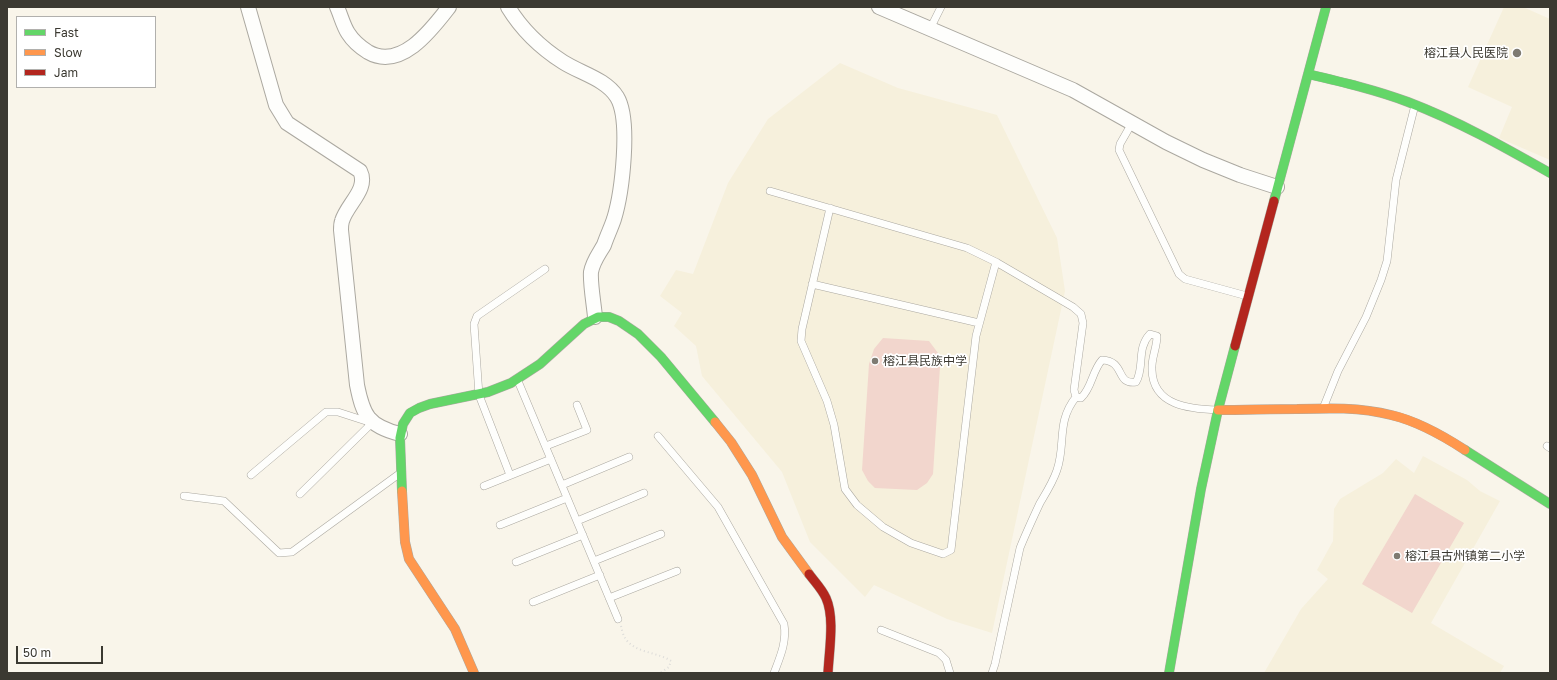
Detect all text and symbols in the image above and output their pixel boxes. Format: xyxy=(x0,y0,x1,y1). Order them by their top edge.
legend xyxy=(16,16,156,88)
text: Fast xyxy=(54,25,79,40)
text: Slow xyxy=(54,45,82,60)
place label: 榕江县人民医院 xyxy=(1424,46,1508,60)
marker: 榕江县人民医院 xyxy=(1511,47,1523,59)
text: Jam xyxy=(54,65,78,80)
place label: 榕江县民族中学 xyxy=(883,354,967,368)
marker: 榕江县民族中学 xyxy=(870,356,880,366)
place label: 榕江县古州镇第二小学 xyxy=(1405,549,1525,563)
marker: 榕江县古州镇第二小学 xyxy=(1392,551,1402,561)
scale bar xyxy=(18,638,105,664)
text: 50 m xyxy=(23,645,51,660)

